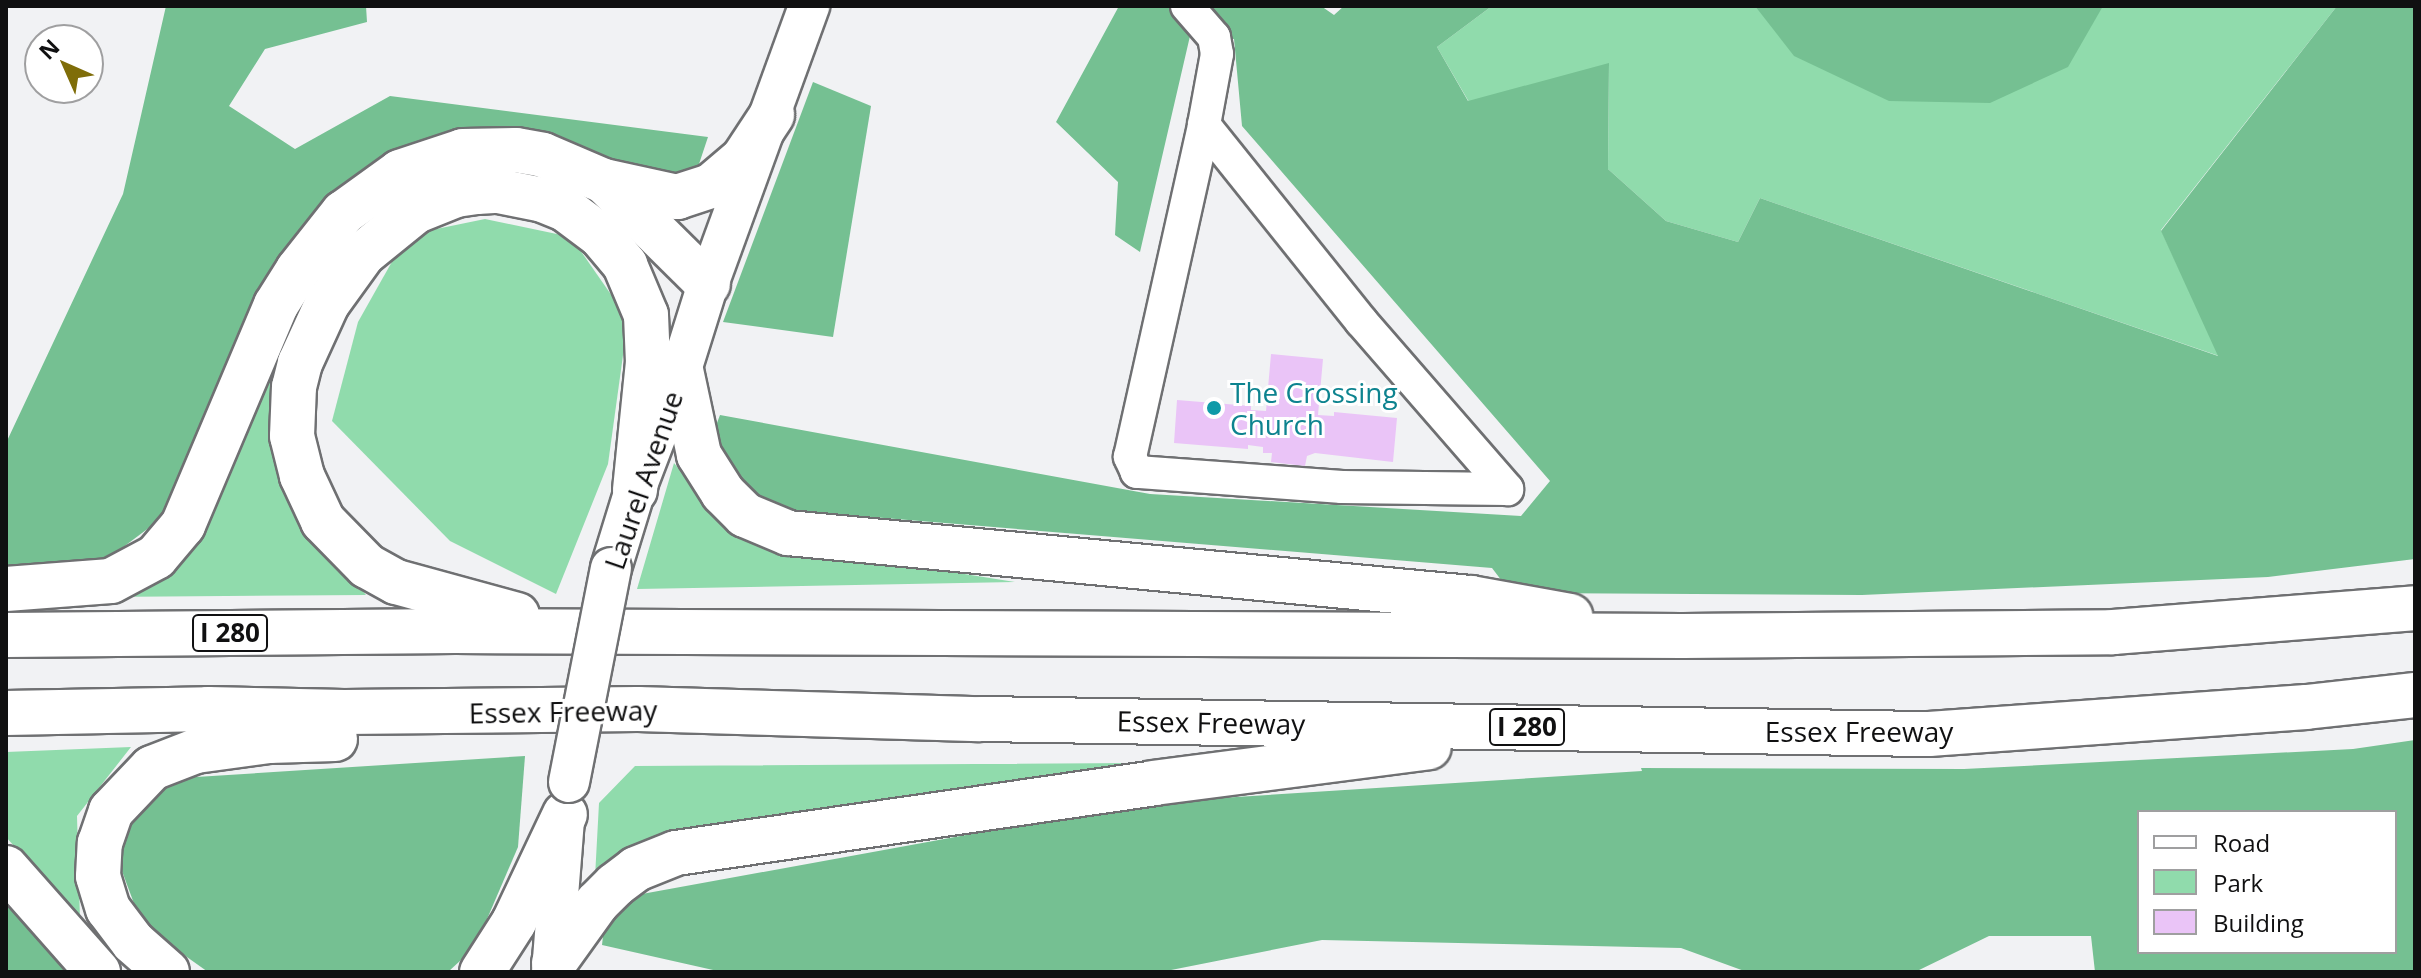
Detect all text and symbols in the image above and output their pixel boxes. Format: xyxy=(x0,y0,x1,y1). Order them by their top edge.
north arrow xyxy=(24,24,104,104)
text: N xyxy=(32,32,65,65)
place label: The Crossing Church xyxy=(1230,375,1398,441)
street label: Laurel Avenue xyxy=(597,386,689,574)
marker: The Crossing Church xyxy=(1205,399,1223,417)
road number: I 280 xyxy=(192,611,268,655)
street label: Essex Freeway xyxy=(468,693,658,729)
street label: Essex Freeway xyxy=(1116,704,1306,740)
road number: I 280 xyxy=(1489,705,1565,749)
street label: Essex Freeway xyxy=(1765,714,1953,748)
legend xyxy=(2137,810,2397,954)
text: Road xyxy=(2213,826,2270,859)
text: Park xyxy=(2213,866,2263,899)
text: Building xyxy=(2213,906,2304,939)

